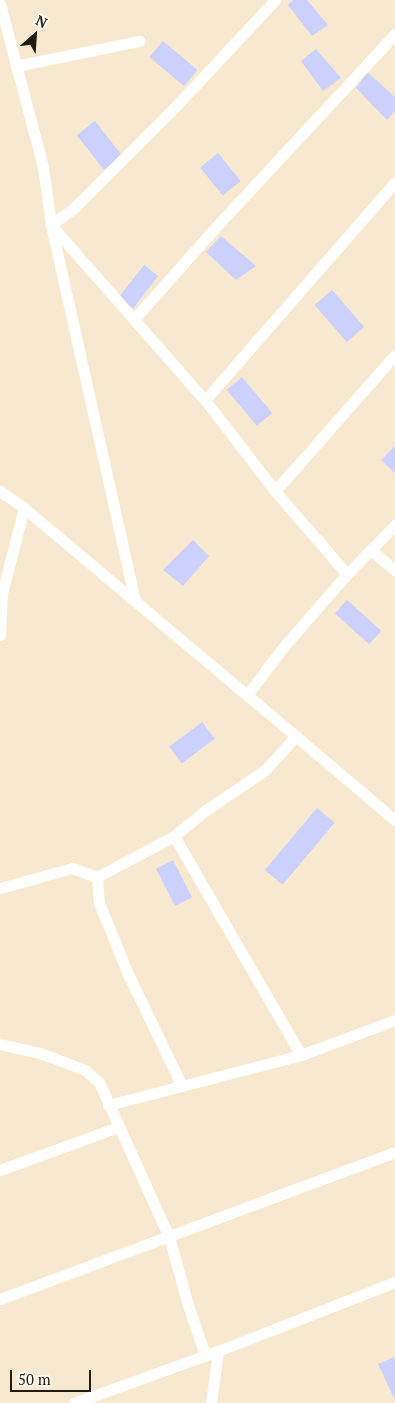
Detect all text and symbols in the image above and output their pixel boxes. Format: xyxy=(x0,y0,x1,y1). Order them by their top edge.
north arrow xyxy=(10,10,60,60)
text: N xyxy=(33,10,51,32)
scale bar xyxy=(12,1360,94,1392)
text: 50 m xyxy=(18,1369,51,1389)

